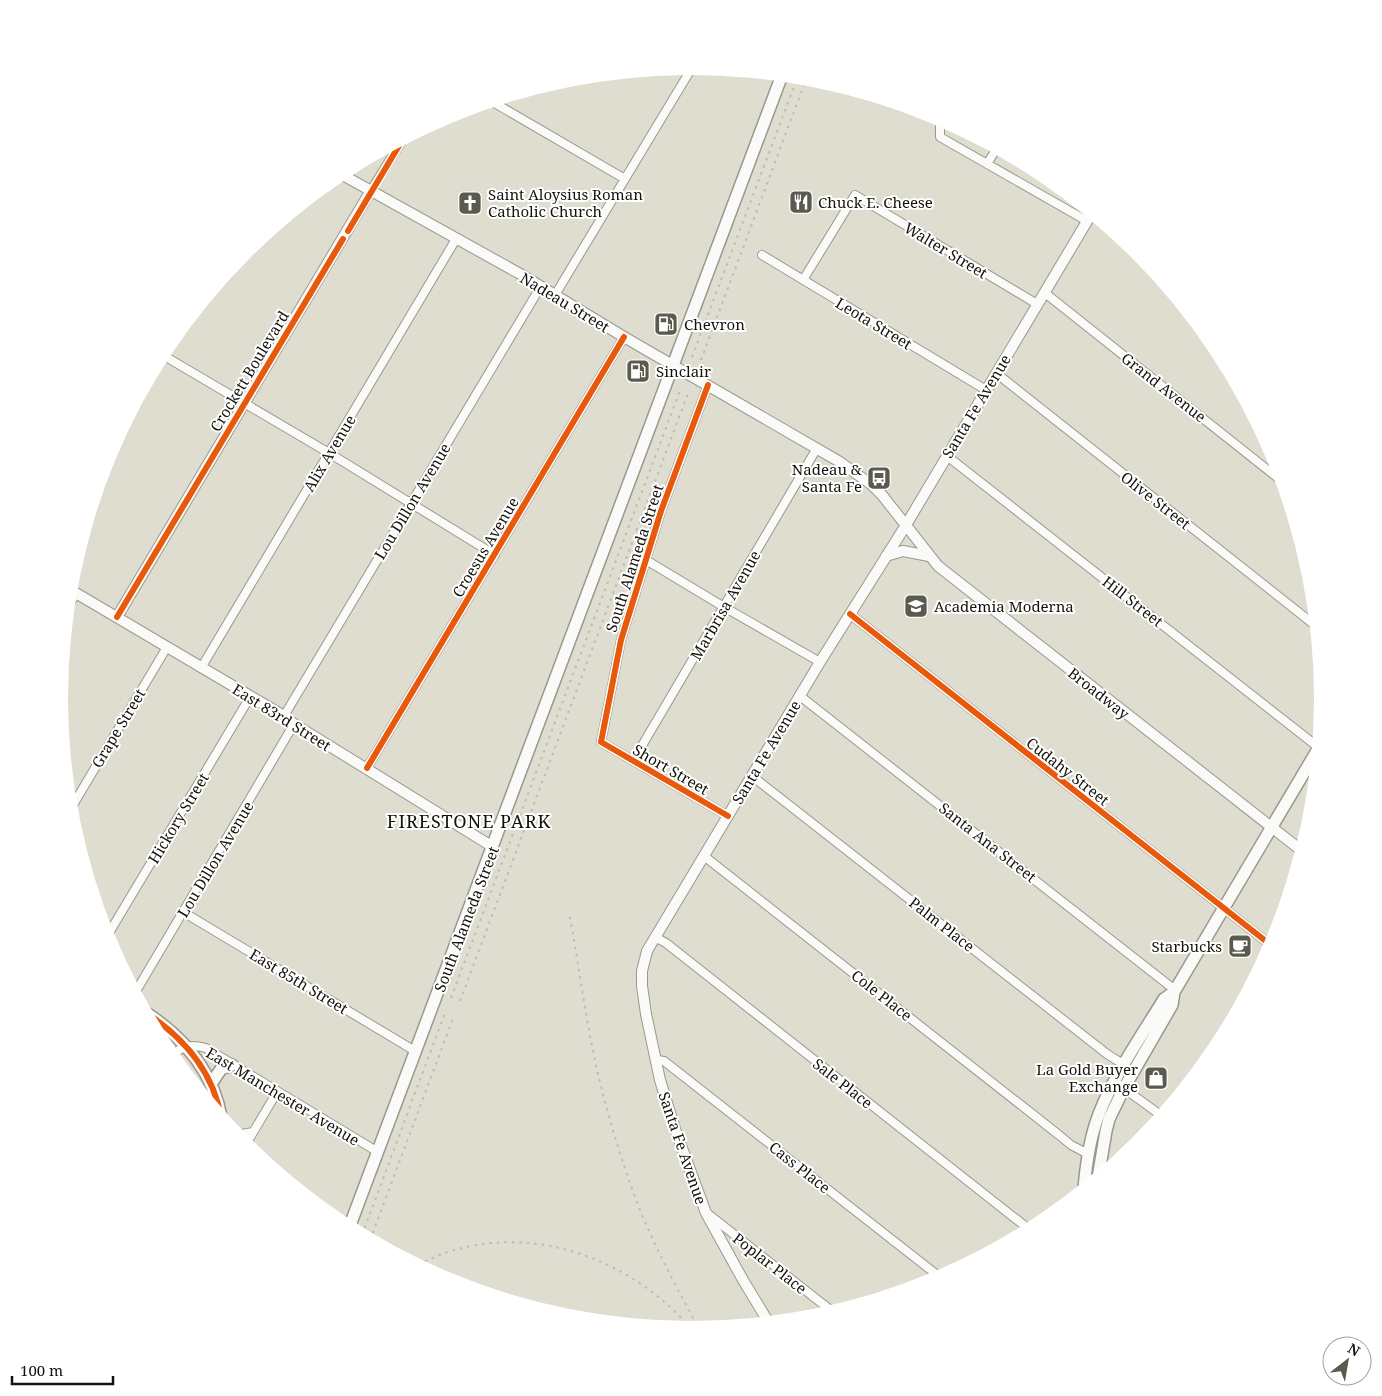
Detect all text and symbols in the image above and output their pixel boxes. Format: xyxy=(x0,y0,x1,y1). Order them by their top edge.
place label: Saint Aloysius Roman Catholic Church xyxy=(488,184,643,221)
restaurant icon: Chuck E. Cheese xyxy=(788,189,814,215)
church icon: Saint Aloysius Roman Catholic Church xyxy=(457,190,483,216)
place label: Chuck E. Cheese xyxy=(818,192,933,212)
street label: Walter Street xyxy=(901,217,991,283)
street label: Nadeau Street xyxy=(517,267,613,337)
street label: Leota Street xyxy=(832,292,916,354)
street label: Crockett Boulevard xyxy=(205,307,293,435)
fuel station icon: Chevron xyxy=(653,311,679,337)
place label: Chevron xyxy=(684,314,745,334)
street label: Grand Avenue xyxy=(1118,348,1210,426)
street label: Santa Fe Avenue xyxy=(937,350,1015,462)
fuel station icon: Sinclair xyxy=(625,358,651,384)
place label: Sinclair xyxy=(656,361,711,381)
street label: Alix Avenue xyxy=(298,411,360,495)
street label: Lou Dillon Avenue xyxy=(369,439,455,563)
place label: Nadeau & Santa Fe xyxy=(792,459,862,496)
bus stop icon: Nadeau & Santa Fe xyxy=(866,465,892,491)
street label: Olive Street xyxy=(1117,467,1195,533)
street label: South Alameda Street xyxy=(601,482,667,634)
street label: Croesus Avenue xyxy=(447,493,523,601)
street label: Marbrisa Avenue xyxy=(685,547,765,663)
street label: Hill Street xyxy=(1099,571,1167,631)
school or university icon: Academia Moderna xyxy=(903,593,929,619)
place label: Academia Moderna xyxy=(934,596,1074,616)
street label: Broadway xyxy=(1064,663,1134,724)
street label: East 83rd Street xyxy=(229,679,335,755)
street label: Grape Street xyxy=(87,685,149,771)
street label: Santa Fe Avenue xyxy=(727,696,805,808)
street label: Cudahy Street xyxy=(1023,732,1113,810)
street label: Short Street xyxy=(629,739,713,799)
street label: Hickory Street xyxy=(143,769,213,867)
street label: Lou Dillon Avenue xyxy=(172,797,258,921)
street label: Santa Ana Street xyxy=(935,798,1041,886)
district label: FIRESTONE PARK xyxy=(387,809,551,833)
street label: South Alameda Street xyxy=(429,843,503,995)
street label: Palm Place xyxy=(905,892,979,956)
cafe icon: Starbucks xyxy=(1227,933,1253,959)
place label: Starbucks xyxy=(1151,936,1222,956)
street label: East 85th Street xyxy=(246,944,352,1018)
street label: Cole Place xyxy=(847,965,917,1025)
street label: East Manchester Avenue xyxy=(203,1042,363,1150)
street label: Sale Place xyxy=(809,1053,877,1113)
place label: La Gold Buyer Exchange xyxy=(1036,1059,1138,1096)
shop icon: La Gold Buyer Exchange xyxy=(1143,1065,1169,1091)
street label: Santa Fe Avenue xyxy=(654,1089,712,1207)
street label: Cass Place xyxy=(765,1137,835,1197)
street label: Poplar Place xyxy=(729,1228,811,1298)
north arrow xyxy=(1322,1336,1372,1386)
text: N xyxy=(1344,1338,1364,1360)
scale bar xyxy=(12,1354,114,1386)
text: 100 m xyxy=(20,1360,63,1380)

